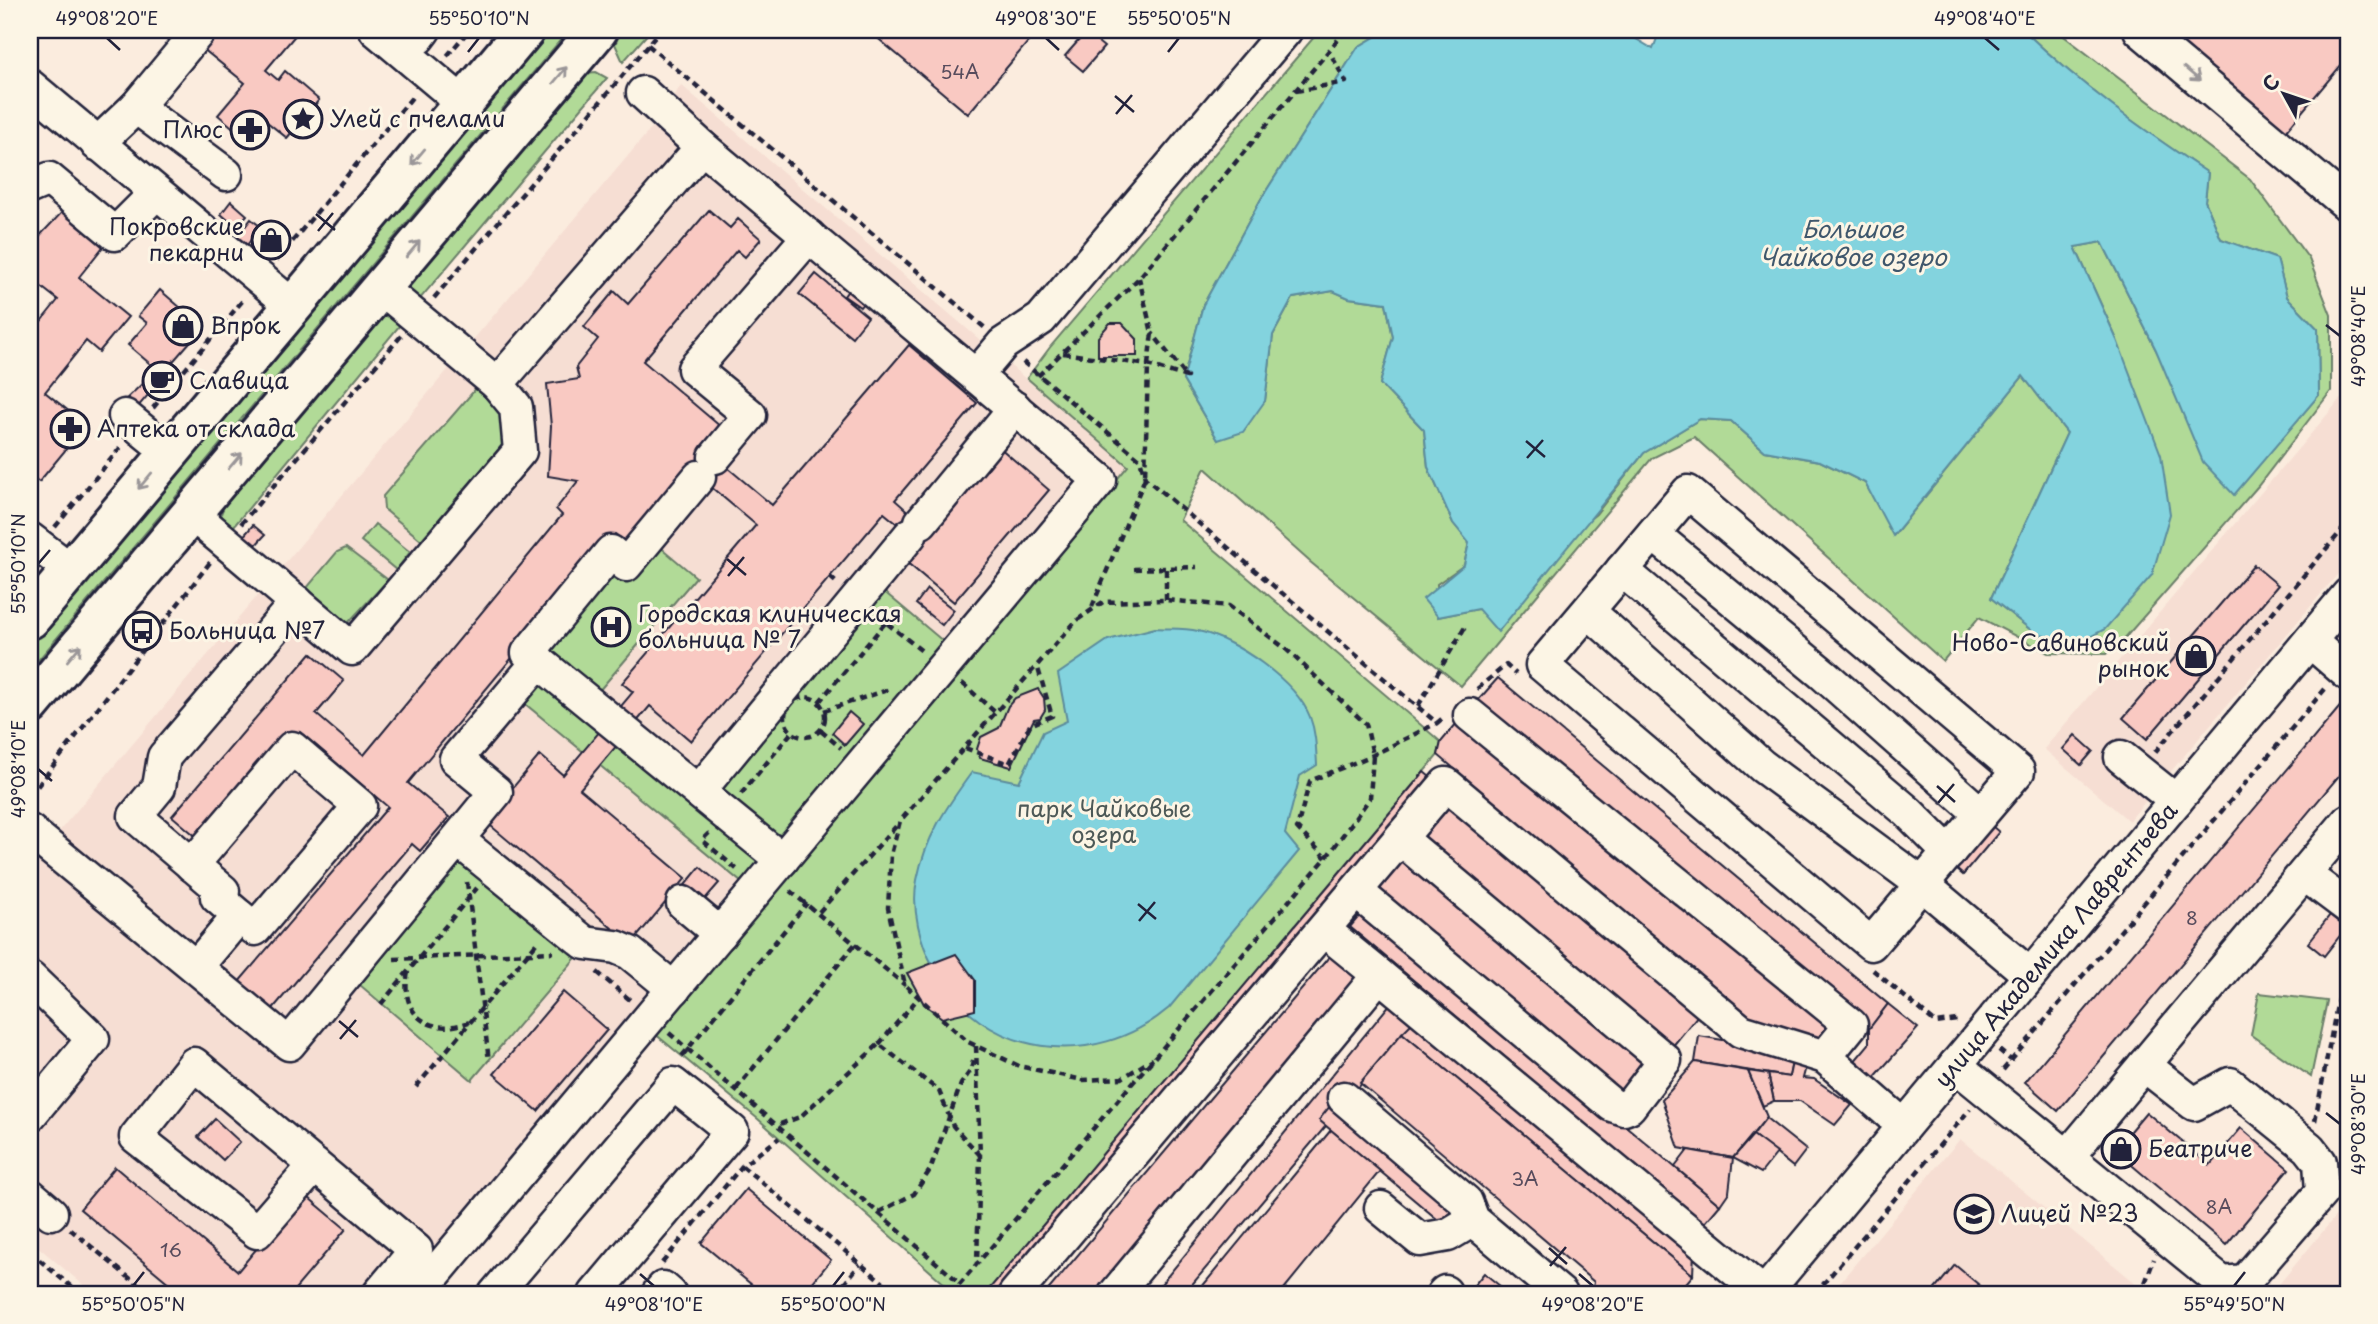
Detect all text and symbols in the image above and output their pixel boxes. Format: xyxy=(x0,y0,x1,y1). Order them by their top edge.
text: 49°08'20"E xyxy=(56,4,158,31)
text: 55°50'10"N xyxy=(428,4,530,31)
text: 49°08'30"E xyxy=(995,4,1097,31)
text: 55°50'05"N xyxy=(1127,4,1231,31)
text: 49°08'40"E xyxy=(1934,4,2036,31)
house number: 54А xyxy=(940,57,980,85)
north arrow xyxy=(2248,60,2318,130)
one-way arrow xyxy=(2183,66,2201,82)
one-way arrow xyxy=(552,67,568,85)
text: С xyxy=(2255,68,2286,97)
place icon: Улей с пчелами xyxy=(282,98,324,140)
place label: Улей с пчелами xyxy=(330,100,506,135)
pharmacy icon: Плюс xyxy=(229,109,271,151)
place label: Плюс xyxy=(163,111,223,146)
one-way arrow xyxy=(410,148,426,166)
place label: Покровские пекарни xyxy=(109,208,244,269)
water label: Большое Чайковое озеро xyxy=(1760,210,1948,274)
shop icon: Покровские пекарни xyxy=(250,219,292,261)
one-way arrow xyxy=(405,241,421,259)
text: 49°08'40"E xyxy=(2344,285,2371,387)
shop icon: Впрок xyxy=(162,305,204,347)
place label: Впрок xyxy=(210,307,281,342)
cafe icon: Славица xyxy=(141,360,183,402)
place label: Славица xyxy=(189,362,289,397)
pharmacy icon: Аптека от склада xyxy=(49,408,91,450)
place label: Аптека от склада xyxy=(97,410,296,445)
one-way arrow xyxy=(227,452,243,470)
one-way arrow xyxy=(137,472,153,490)
text: 55°50'10"N xyxy=(4,513,31,615)
place label: Городская клиническая больница № 7 xyxy=(638,595,902,656)
hospital icon: Городская клиническая больница № 7 xyxy=(590,606,632,648)
bus stop icon: Больница №7 xyxy=(121,610,163,652)
place label: Больница №7 xyxy=(169,612,325,647)
place label: Ново-Савиновский рынок xyxy=(1952,624,2169,685)
shop icon: Ново-Савиновский рынок xyxy=(2175,635,2217,677)
one-way arrow xyxy=(66,644,82,662)
text: 49°08'10"E xyxy=(4,720,31,818)
park label: парк Чайковые озера xyxy=(1017,790,1191,851)
street label: улица Академика Лаврентьева xyxy=(1925,793,2185,1094)
house number: 8 xyxy=(2186,903,2198,931)
text: 49°08'30"E xyxy=(2344,1073,2371,1175)
shop icon: Беатриче xyxy=(2100,1128,2142,1170)
place label: Беатриче xyxy=(2148,1130,2252,1165)
house number: 3А xyxy=(1511,1164,1539,1192)
house number: 8А xyxy=(2206,1192,2232,1220)
school or university icon: Лицей №23 xyxy=(1953,1193,1995,1235)
place label: Лицей №23 xyxy=(2001,1195,2138,1230)
house number: 16 xyxy=(160,1235,182,1263)
text: 55°50'05"N xyxy=(81,1290,185,1317)
text: 49°08'10"E xyxy=(605,1290,703,1317)
text: 55°50'00"N xyxy=(780,1290,886,1317)
text: 49°08'20"E xyxy=(1542,1290,1644,1317)
text: 55°49'50"N xyxy=(2183,1290,2285,1317)

